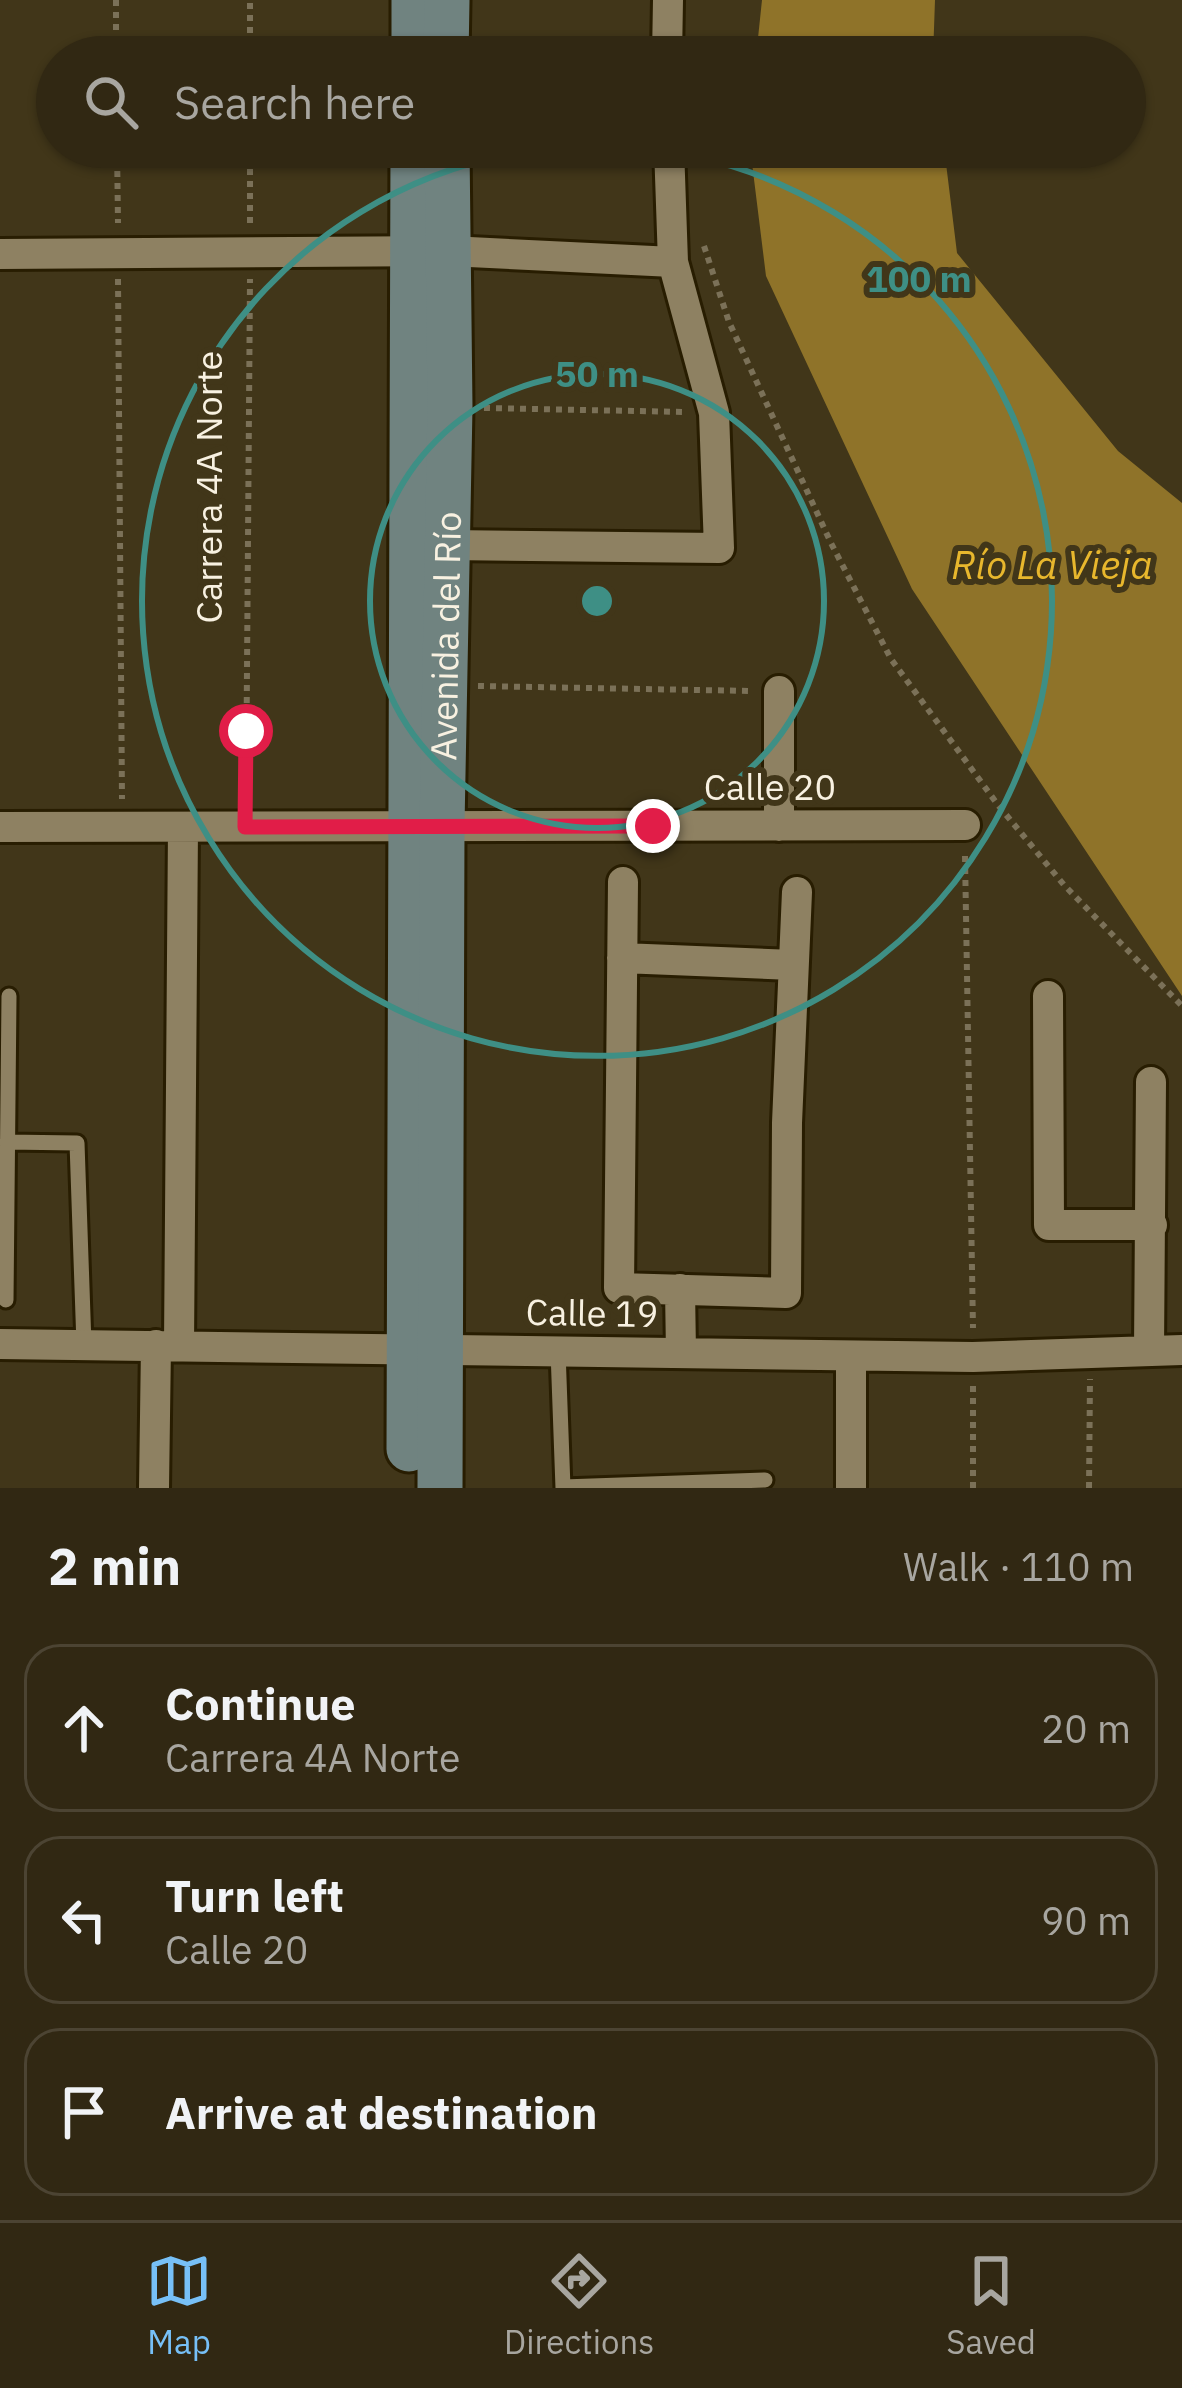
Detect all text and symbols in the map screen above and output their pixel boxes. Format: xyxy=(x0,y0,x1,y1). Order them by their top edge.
search box xyxy=(36,36,1146,168)
icon: search xyxy=(78,69,144,135)
text: Search here xyxy=(174,73,415,131)
text: 100 m xyxy=(866,255,972,302)
text: 50 m xyxy=(555,350,639,397)
street label: Carrera 4A Norte xyxy=(185,351,232,623)
street label: Avenida del Río xyxy=(419,511,471,761)
water label: Río La Vieja xyxy=(951,539,1153,590)
centre of rings xyxy=(576,580,618,622)
route start xyxy=(219,704,273,758)
street label: Calle 20 xyxy=(704,763,836,810)
route end xyxy=(626,799,680,853)
street label: Calle 19 xyxy=(525,1288,659,1337)
text: 2 min xyxy=(48,1533,181,1599)
text: Walk · 110 m xyxy=(903,1541,1134,1592)
text: Continue xyxy=(165,1674,356,1732)
icon: ahead xyxy=(51,1695,117,1761)
text: 20 m xyxy=(1041,1703,1131,1754)
text: Carrera 4A Norte xyxy=(165,1732,461,1783)
text: Turn left xyxy=(165,1866,344,1924)
icon: left xyxy=(51,1887,117,1953)
text: 90 m xyxy=(1041,1895,1131,1946)
text: Calle 20 xyxy=(165,1924,308,1975)
icon: arrive xyxy=(51,2079,117,2145)
text: Arrive at destination xyxy=(165,2083,598,2141)
tab: Map xyxy=(146,2248,212,2363)
tab: Directions xyxy=(504,2248,654,2363)
tab: Saved xyxy=(946,2248,1036,2363)

